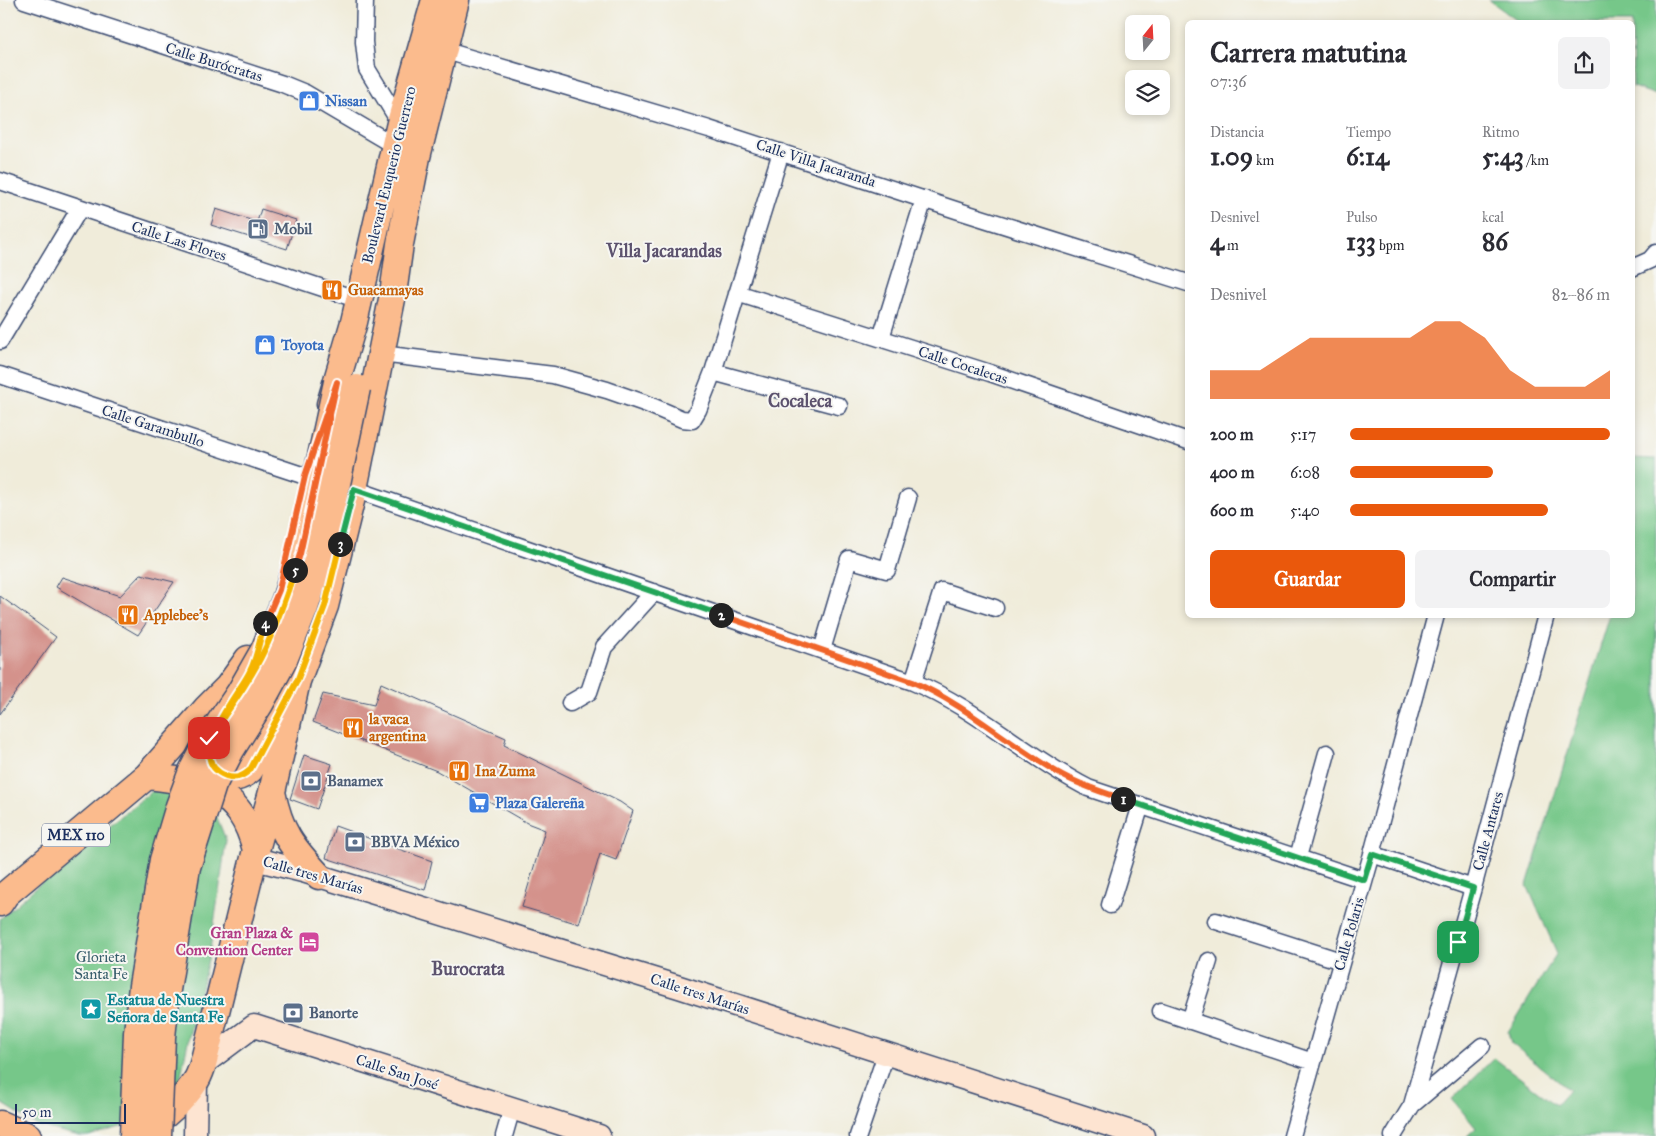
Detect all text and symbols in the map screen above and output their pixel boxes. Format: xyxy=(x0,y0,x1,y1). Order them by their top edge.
north arrow xyxy=(1125,15,1170,60)
map controls xyxy=(1125,15,1170,115)
text: Carrera matutina xyxy=(1210,35,1407,70)
button: share xyxy=(1558,37,1610,89)
street label: Calle Burócratas xyxy=(163,39,265,85)
button: layers xyxy=(1125,70,1170,115)
text: 07:36 xyxy=(1210,72,1246,91)
street label: Boulevard Euquerio Guerrero xyxy=(358,84,421,266)
shop icon: Nissan xyxy=(297,89,321,113)
place label: Nissan xyxy=(325,92,368,110)
text: Distancia xyxy=(1210,124,1264,141)
text: Tiempo xyxy=(1346,124,1391,141)
text: Ritmo xyxy=(1482,124,1519,141)
street label: Calle Villa Jacaranda xyxy=(753,135,879,192)
text: 1.09 xyxy=(1210,141,1253,172)
text: 6:14 xyxy=(1346,141,1389,172)
text: 5:43 xyxy=(1482,141,1524,172)
text: km xyxy=(1253,152,1274,169)
text: /km xyxy=(1524,152,1549,169)
text: Desnivel xyxy=(1210,209,1259,226)
text: Pulso xyxy=(1346,209,1378,226)
text: kcal xyxy=(1482,209,1504,226)
street label: Calle Las Flores xyxy=(129,217,229,265)
fuel station icon: Mobil xyxy=(246,217,270,241)
place label: Mobil xyxy=(274,220,313,238)
text: 4 xyxy=(1210,226,1224,257)
text: 133 xyxy=(1346,226,1376,257)
text: 86 xyxy=(1482,226,1508,257)
text: m xyxy=(1224,237,1239,254)
text: bpm xyxy=(1376,237,1404,254)
district label: Villa Jacarandas xyxy=(605,240,722,263)
restaurant icon: Guacamayas xyxy=(320,278,344,302)
place label: Guacamayas xyxy=(348,281,424,300)
text: Desnivel xyxy=(1210,285,1266,304)
text: 82–86 m xyxy=(1552,285,1610,304)
shop icon: Toyota xyxy=(253,333,277,357)
place label: Toyota xyxy=(280,336,324,355)
street label: Calle Cocalecas xyxy=(916,342,1010,388)
district label: Cocaleca xyxy=(768,390,832,412)
street label: Calle Garambullo xyxy=(99,401,207,451)
text: 200 m xyxy=(1210,425,1253,444)
text: 5:17 xyxy=(1290,425,1316,444)
text: 400 m xyxy=(1210,463,1254,482)
text: 6:08 xyxy=(1290,463,1320,482)
text: 600 m xyxy=(1210,501,1254,520)
text: 5:40 xyxy=(1290,501,1320,520)
pin: 3 xyxy=(328,532,352,556)
text: 3 xyxy=(338,536,343,553)
button: Guardar xyxy=(1210,550,1405,608)
button: Compartir xyxy=(1415,550,1610,608)
pin: 5 xyxy=(282,558,308,582)
text: 5 xyxy=(292,562,299,579)
pin: 2 xyxy=(708,602,734,628)
restaurant icon: Applebee's xyxy=(116,603,140,627)
place label: Applebee's xyxy=(143,606,209,625)
text: 2 xyxy=(718,607,725,624)
pin: 4 xyxy=(252,610,278,636)
text: 4 xyxy=(262,615,269,632)
place label: la vaca argentina xyxy=(368,710,427,746)
restaurant icon: la vaca argentina xyxy=(341,716,365,740)
pin xyxy=(188,717,230,759)
icon: check xyxy=(195,724,223,752)
restaurant icon: Ina Zuma xyxy=(447,759,471,783)
place label: Ina Zuma xyxy=(475,762,536,780)
bank icon: Banamex xyxy=(299,769,323,793)
place label: Banamex xyxy=(327,772,383,790)
pin: 1 xyxy=(1110,786,1136,812)
street label: Calle Antares xyxy=(1469,789,1507,873)
supermarket icon: Plaza Galereña xyxy=(467,791,491,815)
text: 1 xyxy=(1121,791,1126,808)
place label: Plaza Galereña xyxy=(495,794,585,812)
road number: MEX 110 xyxy=(42,824,110,846)
bank icon: BBVA México xyxy=(343,830,367,854)
place label: BBVA México xyxy=(371,833,460,851)
street label: Calle tres Marías xyxy=(261,852,365,898)
street label: Calle Polaris xyxy=(1330,895,1368,973)
pin xyxy=(1437,921,1479,963)
place label: Gran Plaza & Convention Center xyxy=(176,924,293,959)
icon: arrive xyxy=(1444,928,1472,956)
hotel icon: Gran Plaza & Convention Center xyxy=(297,930,321,954)
park label: Glorieta Santa Fe xyxy=(74,948,128,983)
district label: Burocrata xyxy=(431,958,505,980)
street label: Calle tres Marías xyxy=(648,969,752,1019)
place label: Estatua de Nuestra Señora de Santa Fe xyxy=(107,991,225,1026)
place icon: Estatua de Nuestra Señora de Santa Fe xyxy=(79,997,103,1021)
bank icon: Banorte xyxy=(281,1001,305,1025)
place label: Banorte xyxy=(309,1004,359,1022)
street label: Calle San José xyxy=(353,1050,441,1095)
scale bar xyxy=(15,1101,126,1124)
text: 50 m xyxy=(22,1104,51,1121)

